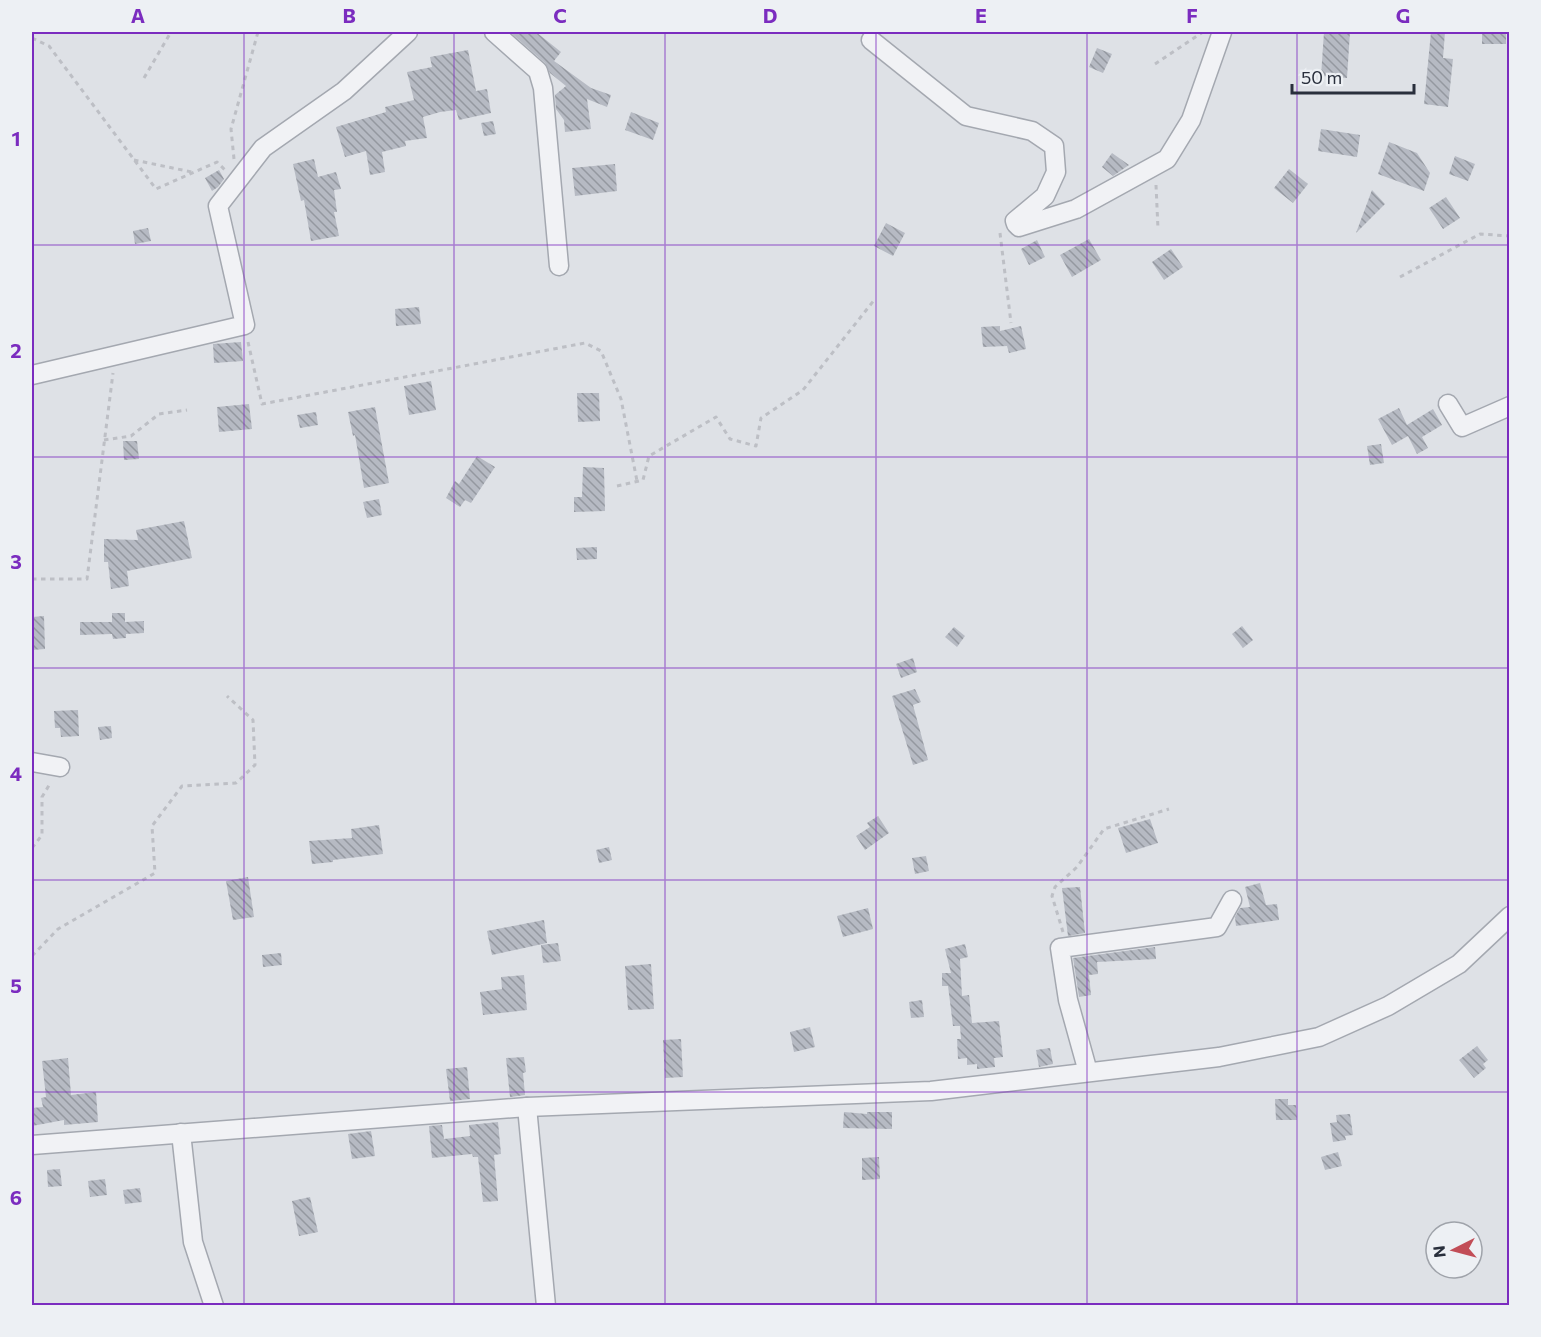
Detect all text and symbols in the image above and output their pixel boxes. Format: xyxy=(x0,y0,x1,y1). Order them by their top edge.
text: A xyxy=(131,3,145,27)
text: B xyxy=(342,3,356,27)
text: C xyxy=(553,3,567,27)
text: D xyxy=(763,3,777,27)
text: E xyxy=(975,3,987,27)
text: F xyxy=(1186,3,1198,27)
text: G xyxy=(1396,3,1410,27)
scale bar xyxy=(1292,57,1414,95)
text: 50 m xyxy=(1301,66,1342,88)
text: 1 xyxy=(11,126,21,150)
text: 2 xyxy=(10,338,22,362)
text: 3 xyxy=(10,549,22,573)
text: 4 xyxy=(10,761,22,785)
text: 5 xyxy=(10,973,22,997)
text: 6 xyxy=(10,1185,22,1209)
north arrow xyxy=(1424,1220,1484,1280)
text: N xyxy=(1429,1245,1449,1259)

